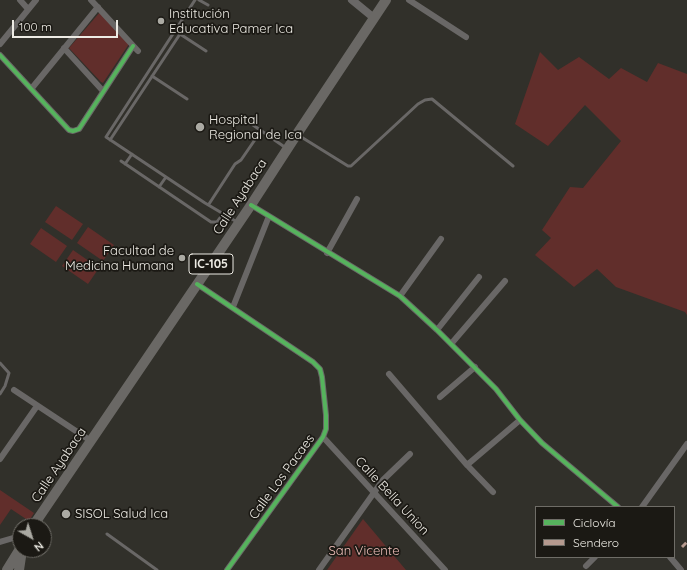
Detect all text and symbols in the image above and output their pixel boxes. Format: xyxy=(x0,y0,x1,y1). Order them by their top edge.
place label: Institución Educativa Pamer Ica xyxy=(169,6,293,37)
scale bar xyxy=(14,12,120,38)
marker: Institución Educativa Pamer Ica xyxy=(156,16,166,26)
text: 100 m xyxy=(19,19,52,34)
place label: Hospital Regional de Ica xyxy=(209,112,302,143)
marker: Hospital Regional de Ica xyxy=(194,121,206,133)
street label: Calle Ayabaca xyxy=(210,156,270,238)
place label: Facultad de Medicina Humana xyxy=(65,243,174,274)
marker: Facultad de Medicina Humana xyxy=(177,253,187,263)
road number: IC-105 xyxy=(189,254,233,274)
street label: Calle Ayabaca xyxy=(28,425,90,505)
street label: Calle Los Pacaes xyxy=(246,432,318,522)
street label: Calle Bella Union xyxy=(352,454,432,538)
place label: SISOL Salud Ica xyxy=(75,506,168,522)
legend xyxy=(535,506,675,558)
marker: SISOL Salud Ica xyxy=(60,508,72,520)
text: Ciclovía xyxy=(573,515,616,530)
north arrow xyxy=(12,518,52,558)
text: Sendero xyxy=(573,535,619,550)
text: N xyxy=(31,539,46,555)
park label: San Vicente xyxy=(329,543,399,559)

